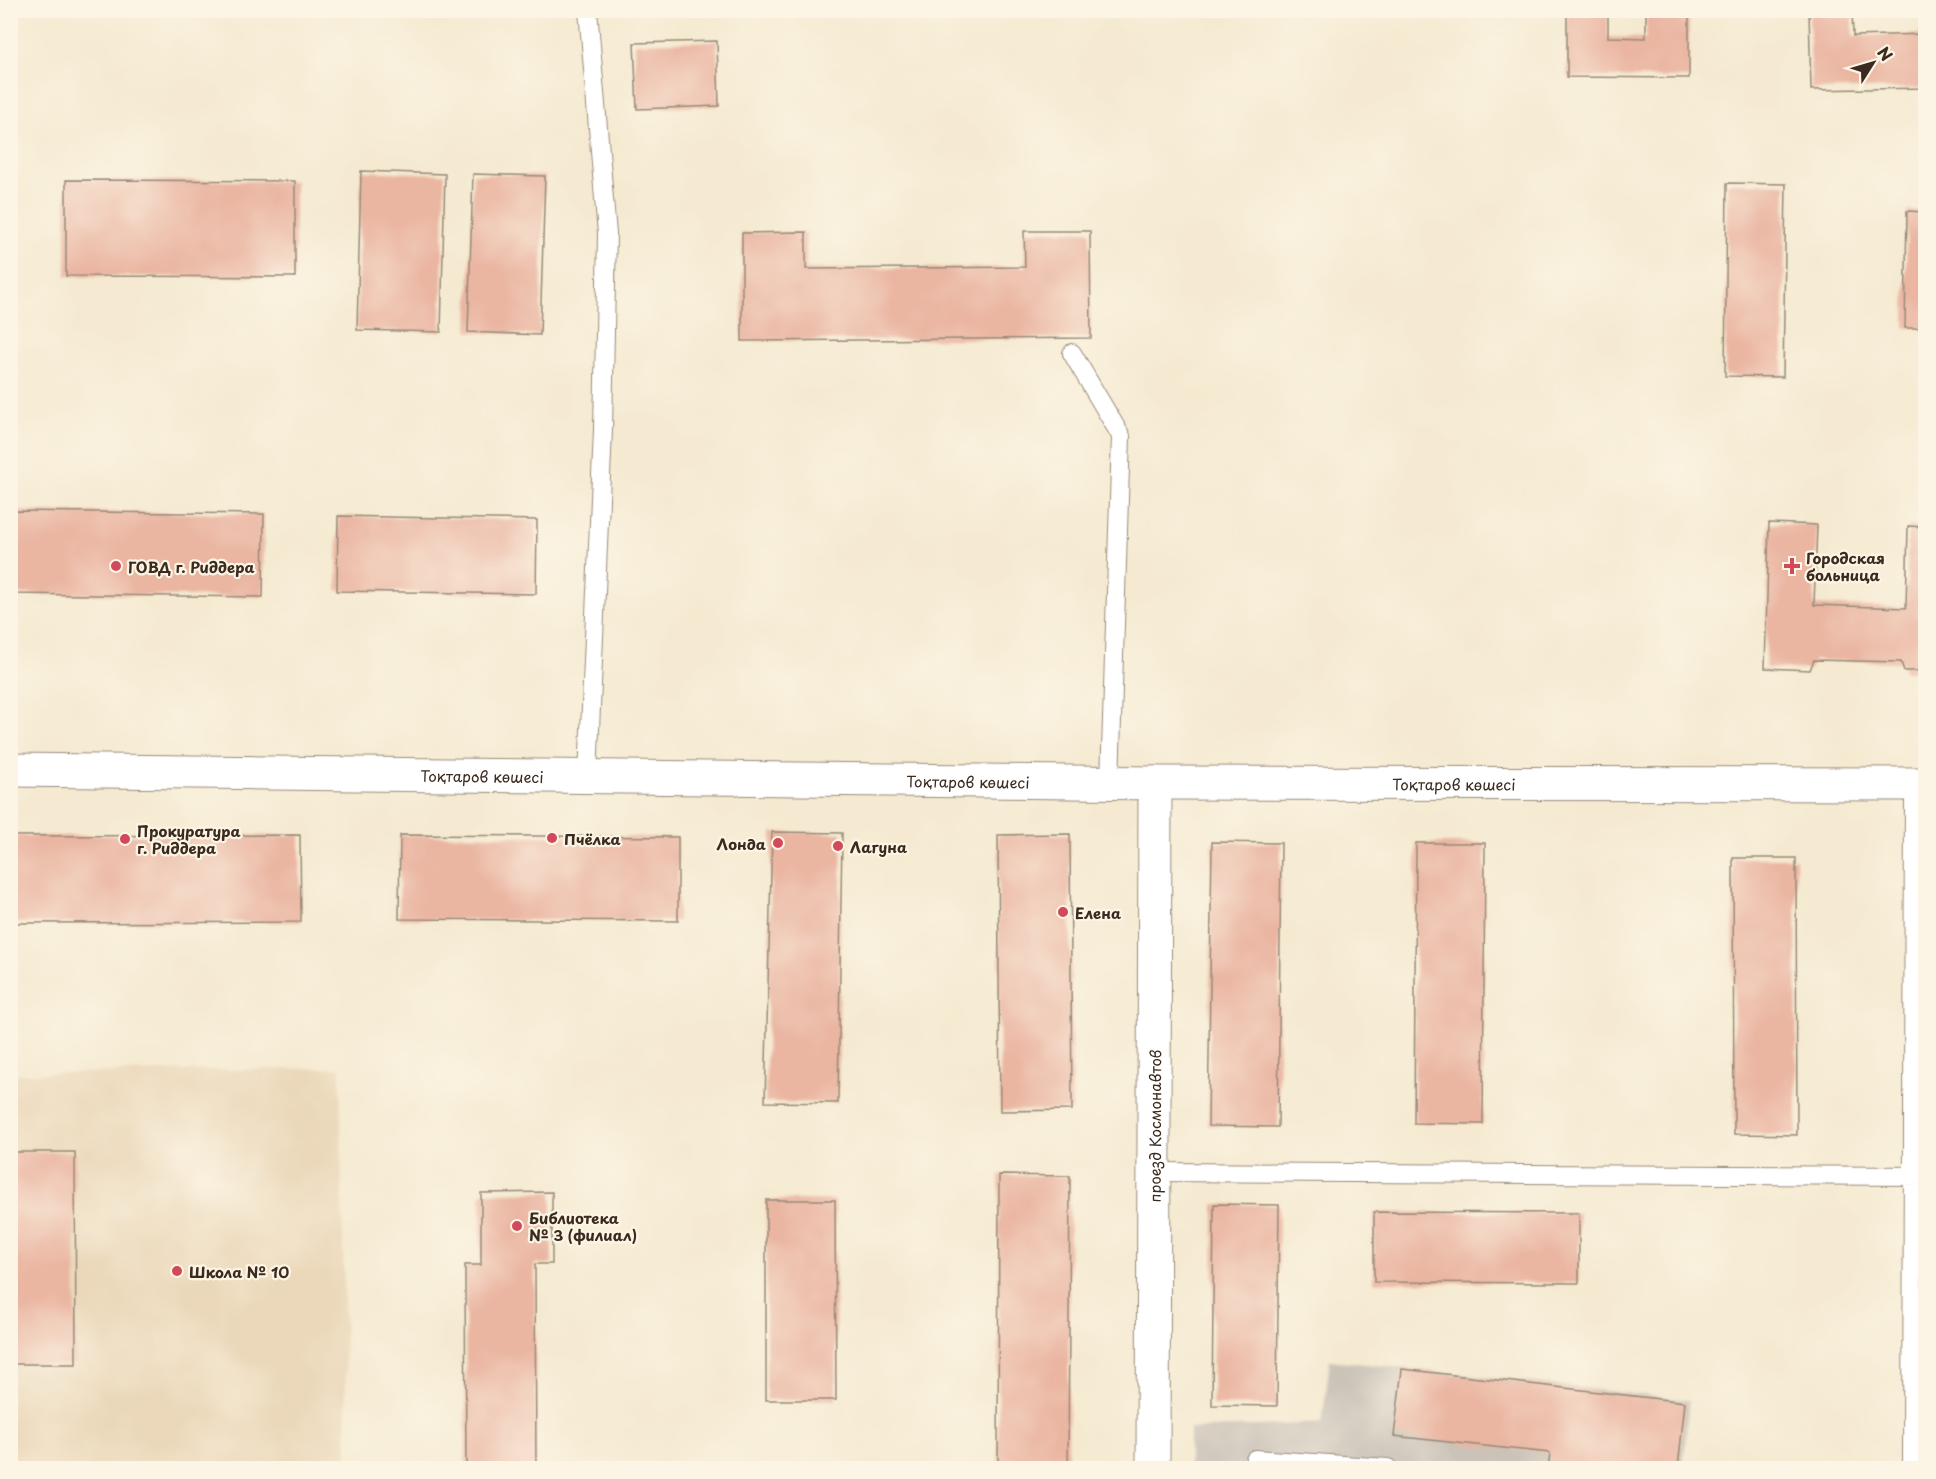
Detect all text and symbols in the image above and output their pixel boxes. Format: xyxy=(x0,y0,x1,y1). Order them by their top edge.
north arrow xyxy=(1843,33,1903,93)
text: N xyxy=(1872,41,1899,66)
place label: Городская больница xyxy=(1806,546,1885,586)
place label: ГОВД г. Риддера xyxy=(128,555,255,578)
marker: Городская больница xyxy=(1783,557,1801,575)
marker: ГОВД г. Риддера xyxy=(109,559,123,573)
street label: Тоқтаров көшесі xyxy=(420,763,544,788)
street label: Тоқтаров көшесі xyxy=(906,769,1030,793)
street label: Тоқтаров көшесі xyxy=(1392,772,1516,795)
place label: Прокуратура г. Риддера xyxy=(137,819,241,859)
place label: Пчёлка xyxy=(564,827,621,850)
marker: Пчёлка xyxy=(545,831,559,845)
marker: Прокуратура г. Риддера xyxy=(118,832,132,846)
place label: Лонда xyxy=(717,832,766,855)
place label: Лагуна xyxy=(850,835,907,858)
marker: Лонда xyxy=(771,836,785,850)
marker: Лагуна xyxy=(831,839,845,853)
place label: Елена xyxy=(1075,901,1121,924)
marker: Елена xyxy=(1056,905,1070,919)
street label: проезд Космонавтов xyxy=(1142,1049,1166,1203)
place label: Библиотека № 3 (филиал) xyxy=(529,1206,637,1246)
marker: Библиотека № 3 (филиал) xyxy=(510,1219,524,1233)
place label: Школа № 10 xyxy=(189,1260,289,1283)
marker: Школа № 10 xyxy=(170,1264,184,1278)

